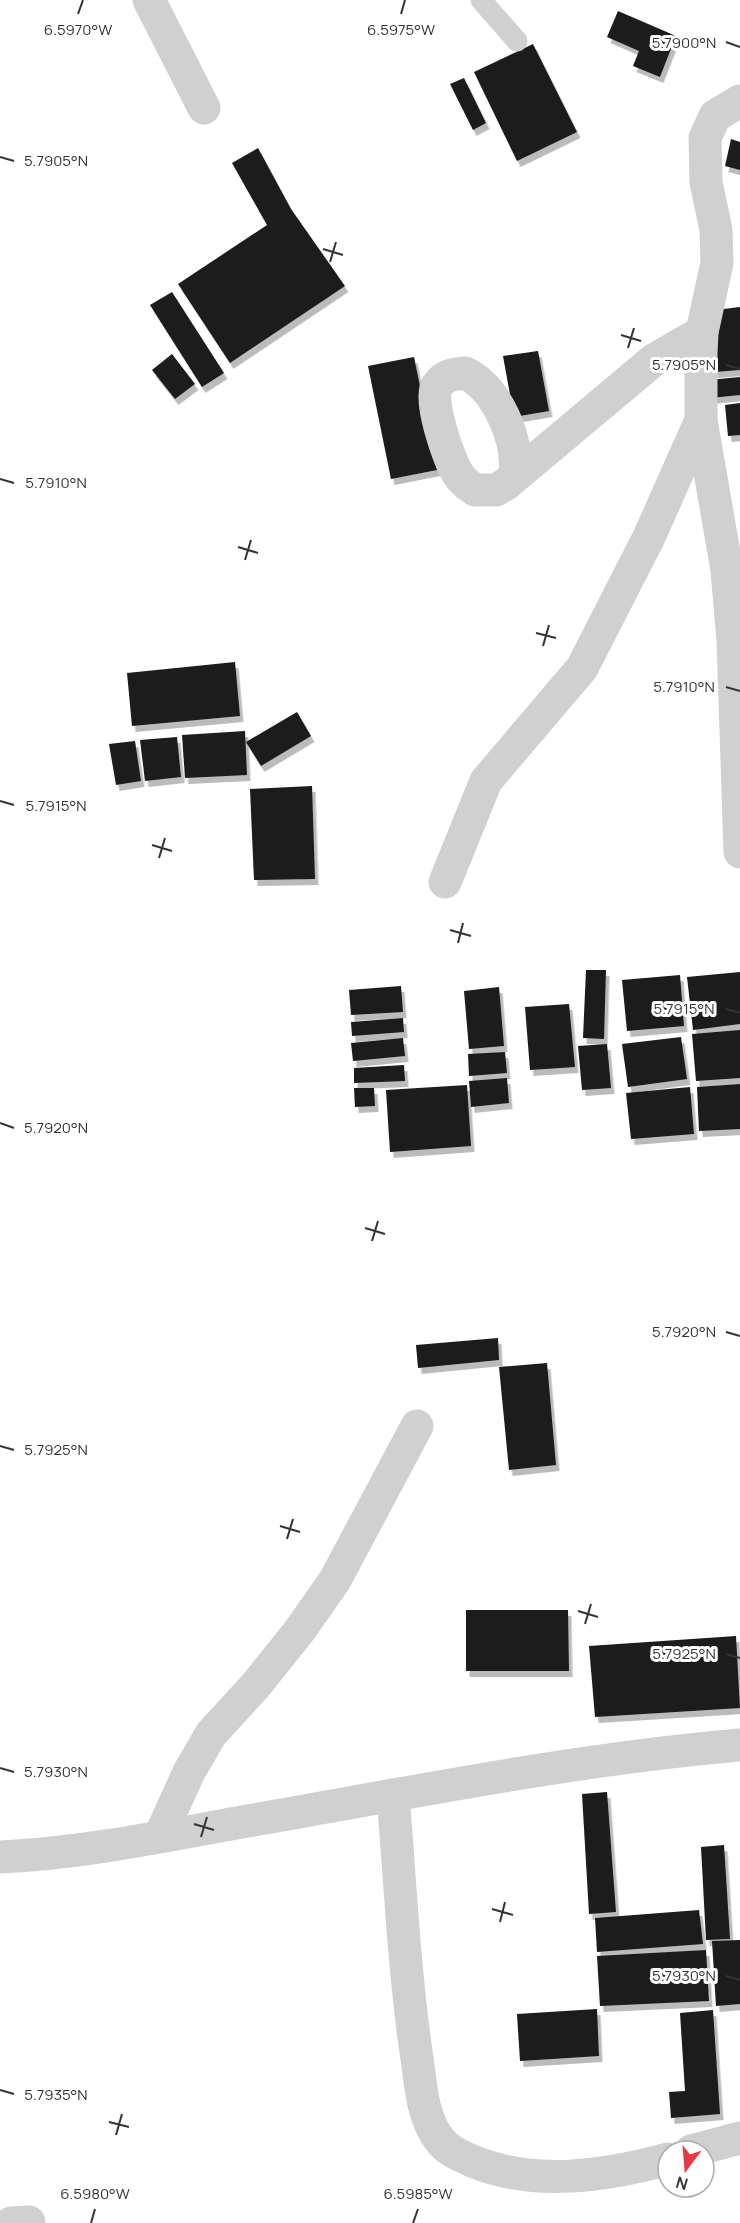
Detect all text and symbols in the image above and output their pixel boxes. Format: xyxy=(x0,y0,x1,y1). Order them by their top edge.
text: 6.5970°W xyxy=(44,19,112,40)
text: 6.5975°W xyxy=(367,19,435,40)
text: 5.7900°N xyxy=(652,32,716,53)
text: 5.7905°N xyxy=(24,150,88,171)
text: 5.7905°N xyxy=(652,354,716,375)
text: 5.7910°N xyxy=(25,472,87,493)
text: 5.7910°N xyxy=(653,676,715,697)
text: 5.7915°N xyxy=(26,795,86,816)
text: 5.7915°N xyxy=(654,998,714,1019)
text: 5.7920°N xyxy=(24,1117,88,1138)
text: 5.7920°N xyxy=(652,1321,716,1342)
text: 5.7925°N xyxy=(24,1439,88,1460)
text: 5.7925°N xyxy=(652,1643,716,1664)
text: 5.7930°N xyxy=(24,1761,88,1782)
text: 5.7930°N xyxy=(652,1965,716,1986)
text: 5.7935°N xyxy=(24,2084,88,2105)
north arrow xyxy=(656,2139,716,2199)
text: N xyxy=(673,2171,690,2196)
text: 6.5980°W xyxy=(60,2183,130,2204)
text: 6.5985°W xyxy=(383,2183,453,2204)

